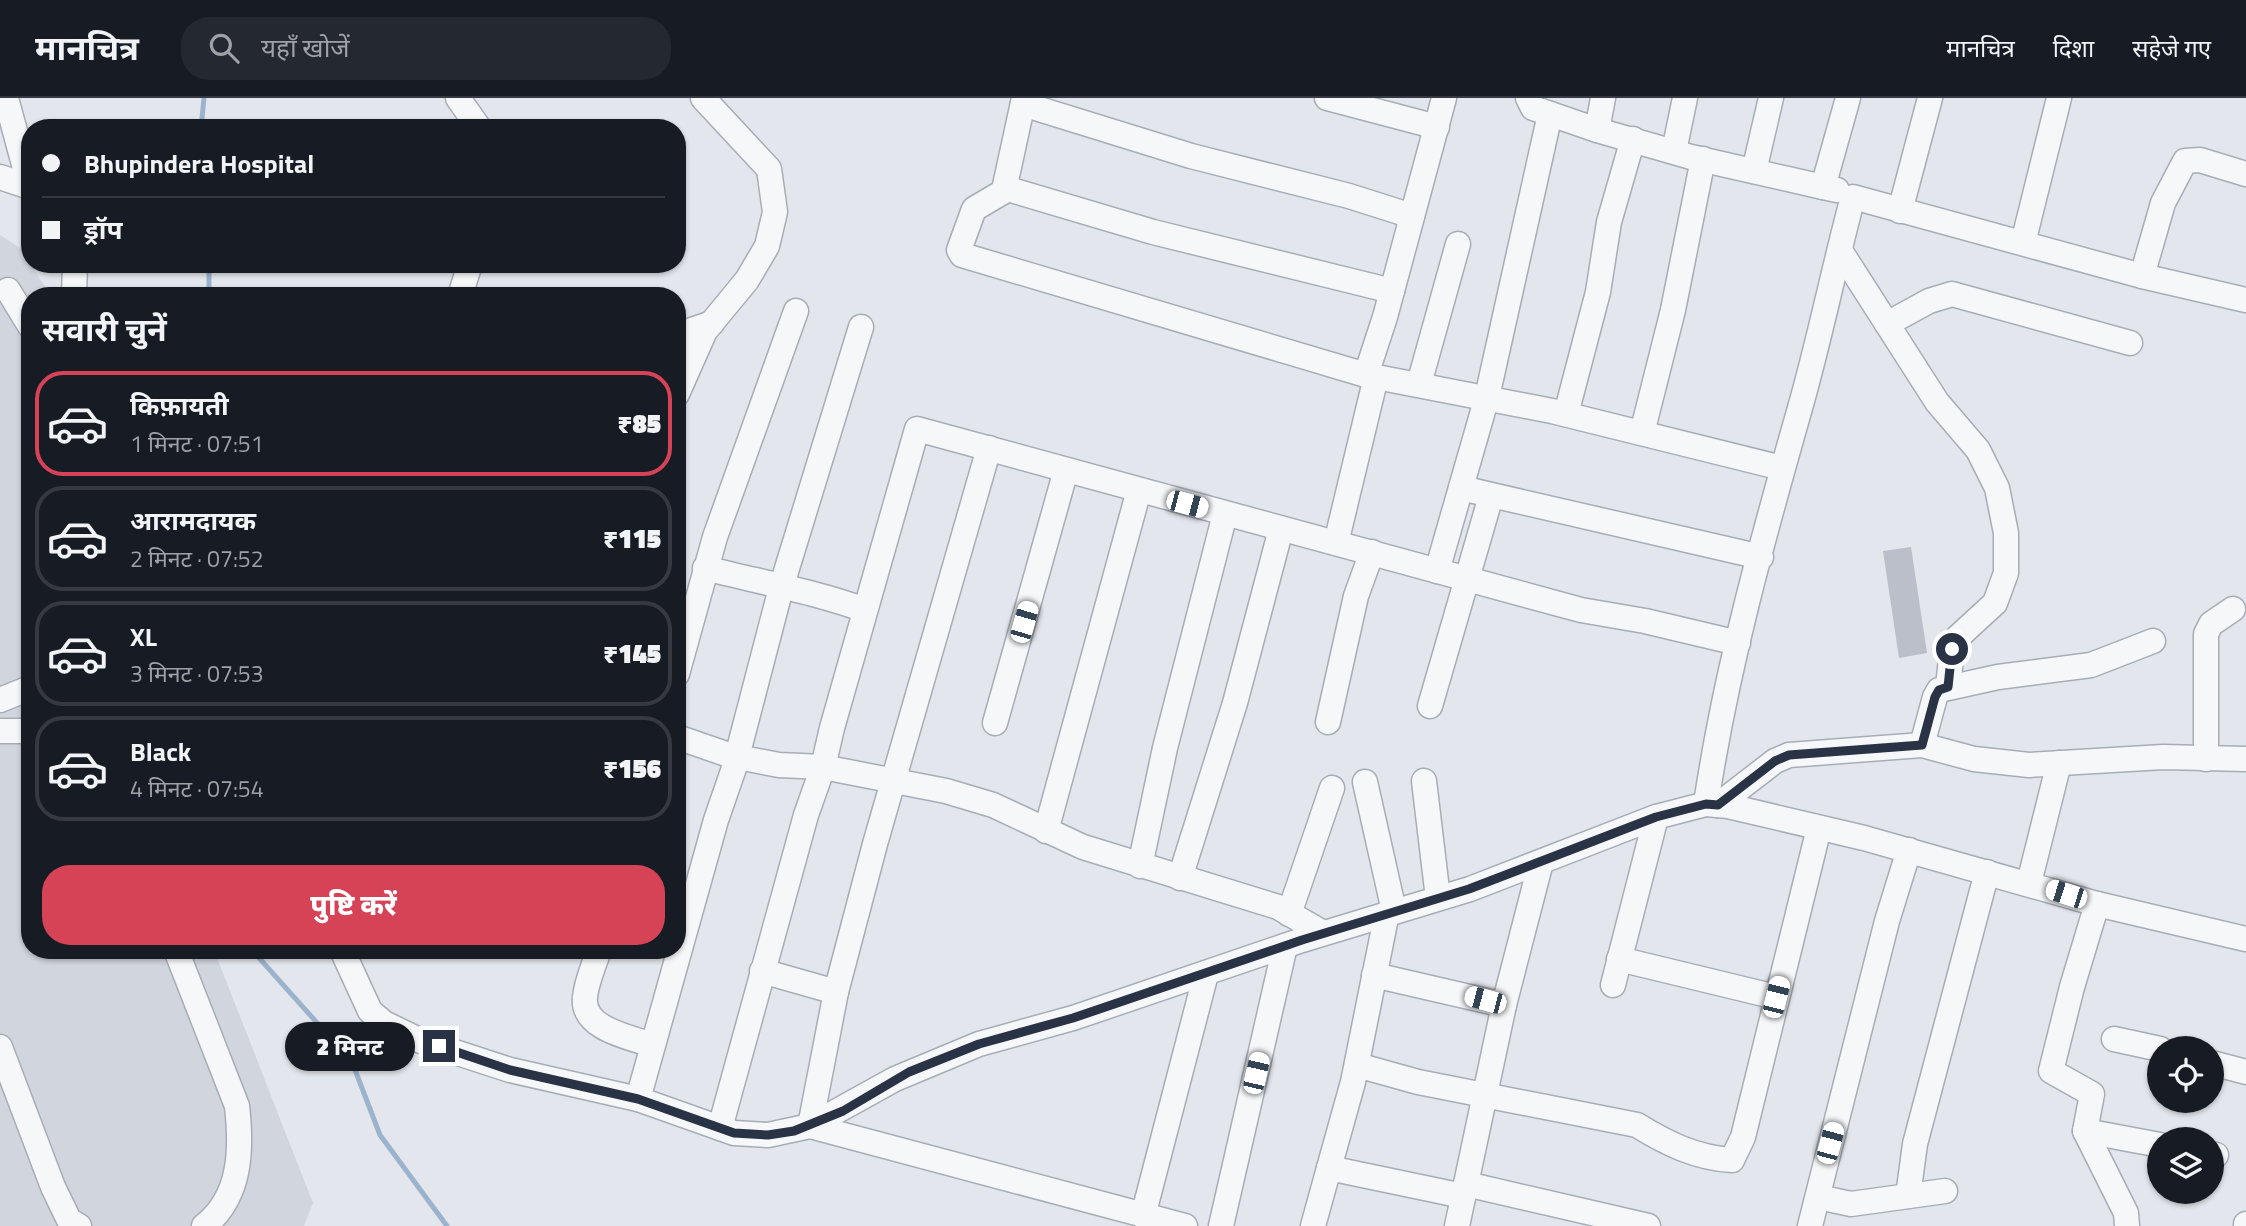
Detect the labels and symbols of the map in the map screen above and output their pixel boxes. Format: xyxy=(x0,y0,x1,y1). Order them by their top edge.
car xyxy=(1164,488,1211,520)
car xyxy=(1009,599,1040,645)
route start xyxy=(1936,633,1968,665)
car xyxy=(2043,878,2090,910)
car xyxy=(1761,974,1792,1020)
car xyxy=(1462,984,1509,1016)
callout: 2 मिनट xyxy=(285,1021,414,1070)
route end xyxy=(423,1030,455,1062)
car xyxy=(1242,1050,1271,1096)
car xyxy=(1815,1120,1846,1166)

